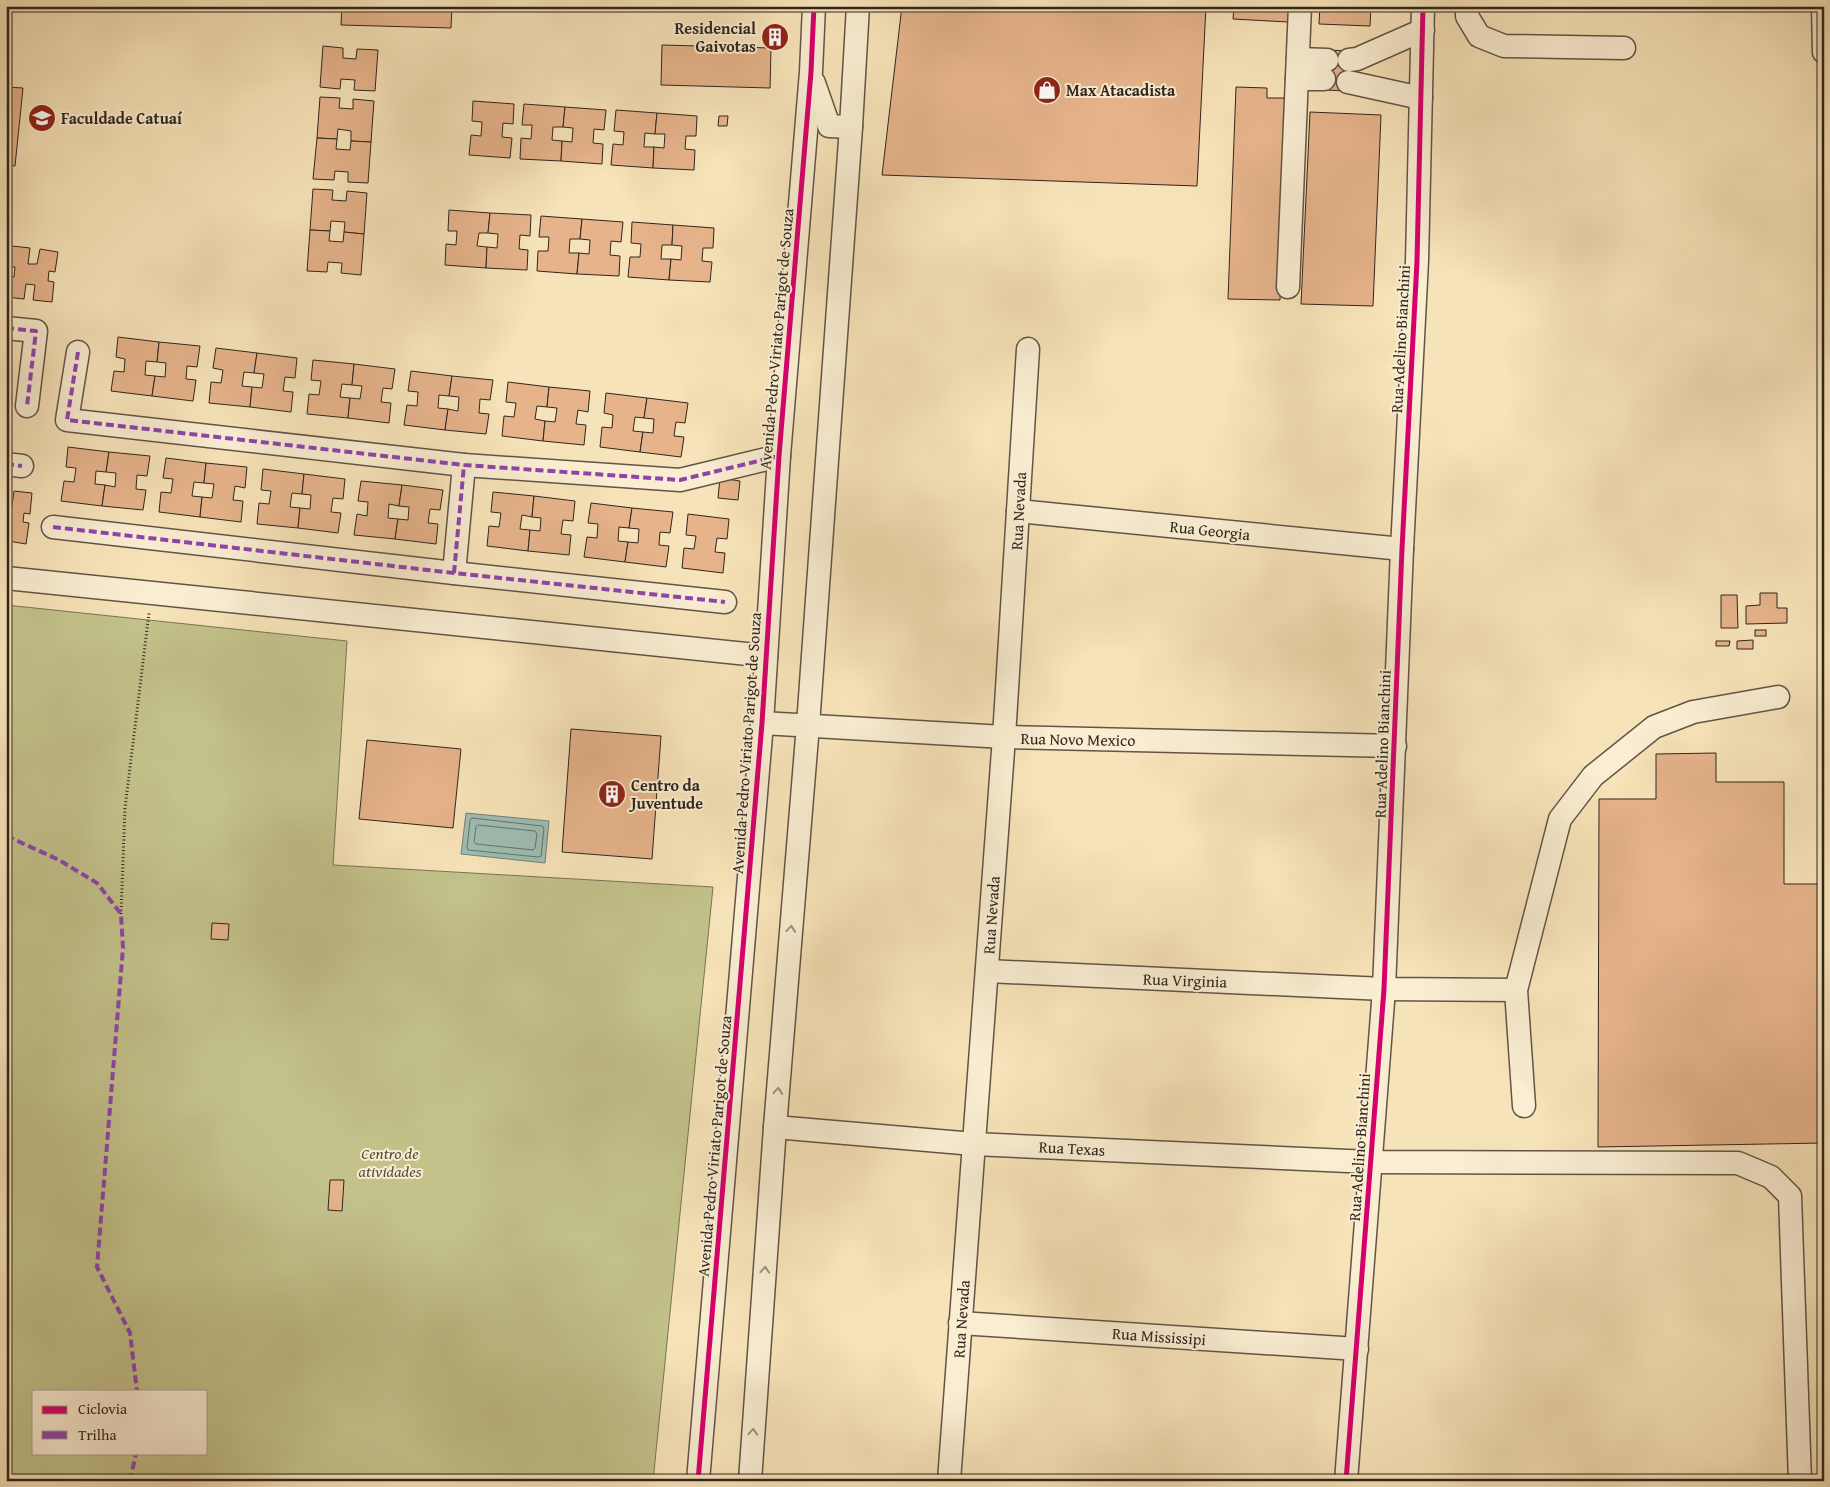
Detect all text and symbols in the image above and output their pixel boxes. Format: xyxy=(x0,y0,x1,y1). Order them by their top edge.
place label: Residencial Gaivotas xyxy=(674,16,756,58)
building icon: Residencial Gaivotas xyxy=(760,22,790,52)
shop icon: Max Atacadista xyxy=(1032,75,1062,105)
place label: Max Atacadista xyxy=(1066,78,1176,102)
school or university icon: Faculdade Catuaí xyxy=(27,103,57,133)
place label: Faculdade Catuaí xyxy=(61,106,183,130)
street label: Avenida Pedro Viriato Parigot de Souza xyxy=(753,207,799,471)
street label: Rua Adelino Bianchini xyxy=(1384,264,1416,414)
street label: Rua Nevada xyxy=(1004,471,1032,551)
street label: Rua Georgia xyxy=(1169,514,1252,546)
street label: Avenida Pedro Viriato Parigot de Souza xyxy=(725,611,767,875)
street label: Rua Adelino Bianchini xyxy=(1367,669,1397,819)
street label: Rua Novo Mexico xyxy=(1020,726,1136,752)
place label: Centro da Juventude xyxy=(628,773,703,815)
building icon: Centro da Juventude xyxy=(597,779,627,809)
street label: Rua Nevada xyxy=(976,875,1006,955)
one-way arrow xyxy=(785,924,796,932)
street label: Rua Virginia xyxy=(1143,967,1228,993)
street label: Avenida Pedro Viriato Parigot de Souza xyxy=(691,1014,737,1278)
street label: Rua Adelino Bianchini xyxy=(1342,1072,1376,1222)
one-way arrow xyxy=(772,1086,783,1094)
street label: Rua Texas xyxy=(1038,1134,1106,1162)
park label: Centro de atividades xyxy=(359,1141,422,1183)
one-way arrow xyxy=(759,1266,770,1274)
street label: Rua Nevada xyxy=(946,1279,976,1359)
street label: Rua Mississipi xyxy=(1111,1321,1207,1351)
legend xyxy=(32,1390,208,1454)
text: Ciclovia xyxy=(78,1398,127,1419)
text: Trilha xyxy=(78,1424,117,1445)
one-way arrow xyxy=(747,1428,758,1436)

